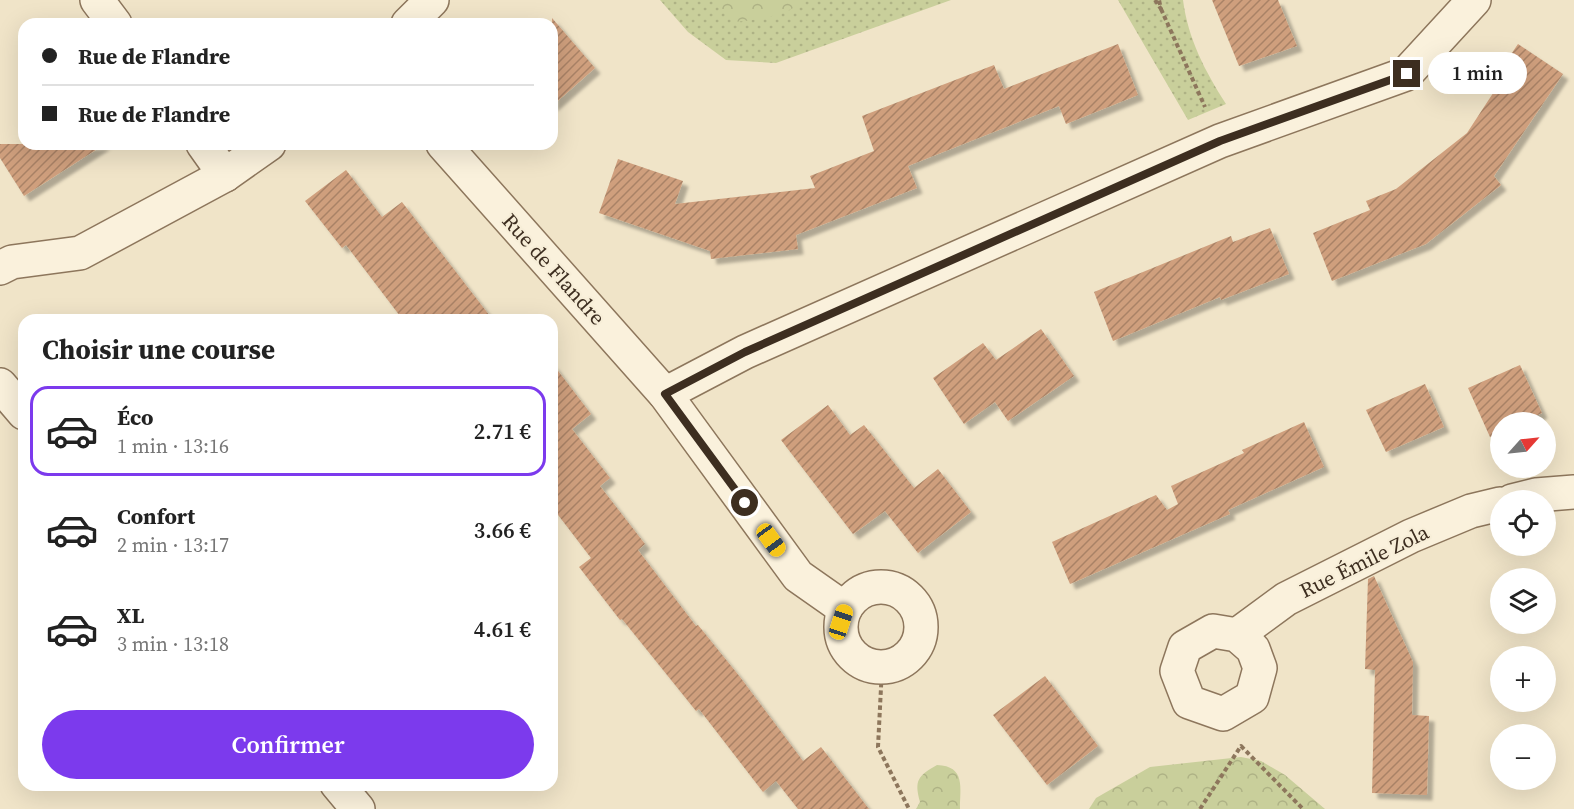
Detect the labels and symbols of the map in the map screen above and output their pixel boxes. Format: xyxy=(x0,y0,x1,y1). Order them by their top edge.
callout: 1 min xyxy=(1428,53,1527,95)
route end xyxy=(1393,60,1420,87)
street label: Rue de Flandre xyxy=(496,207,612,331)
north arrow xyxy=(1490,412,1556,478)
route start xyxy=(731,489,758,516)
street label: Rue Émile Zola xyxy=(1295,517,1434,605)
car xyxy=(753,520,789,560)
car xyxy=(827,602,855,642)

